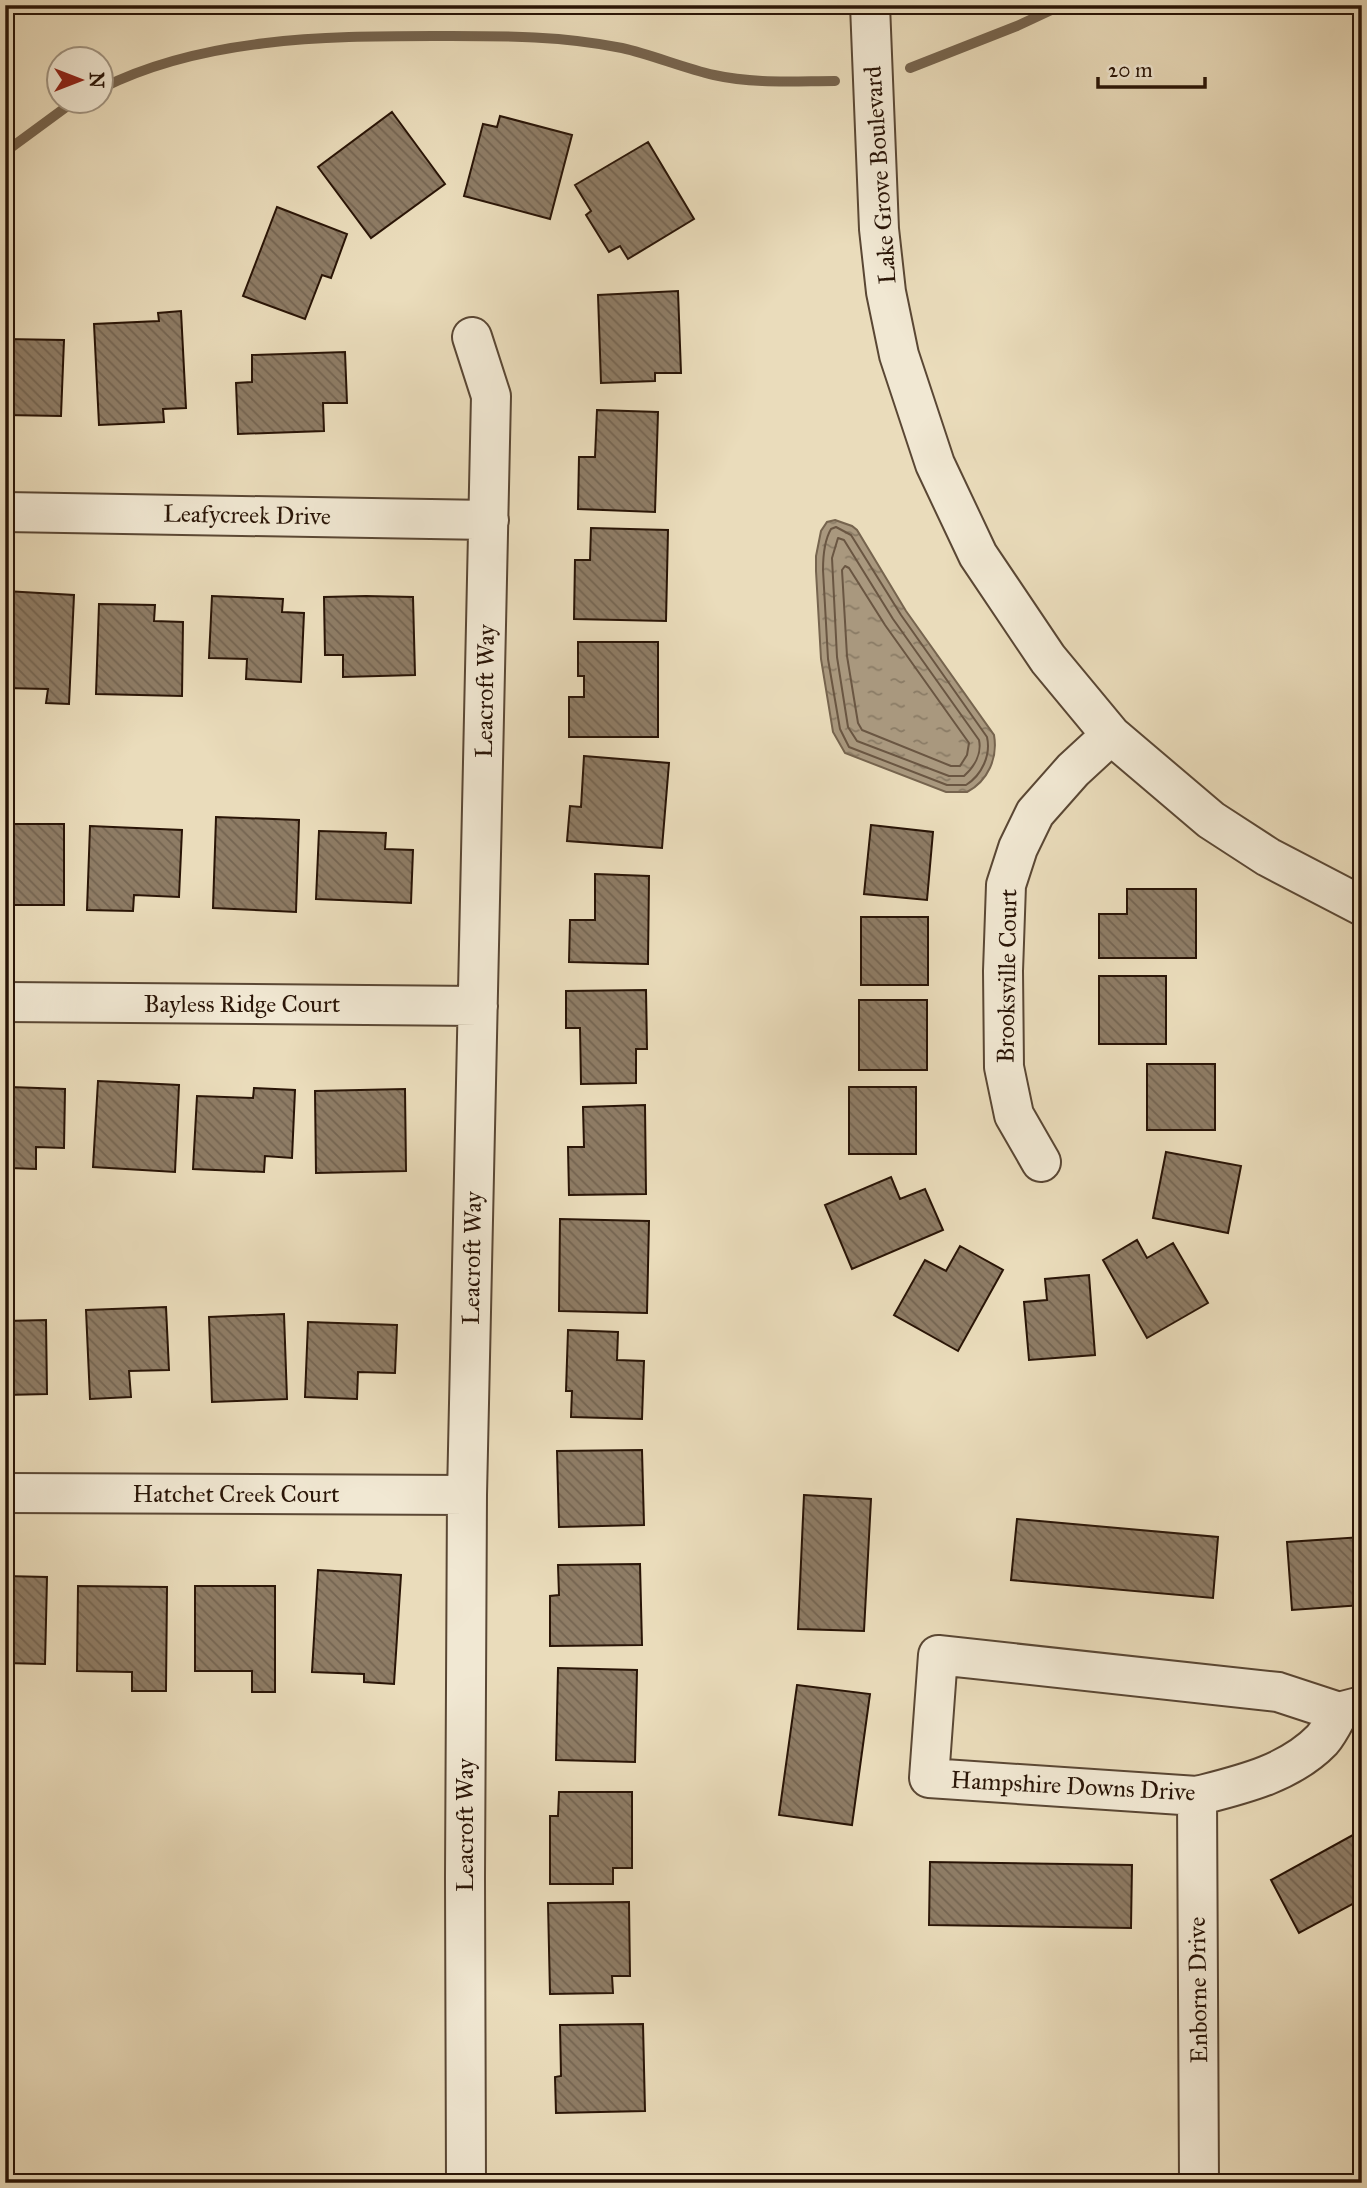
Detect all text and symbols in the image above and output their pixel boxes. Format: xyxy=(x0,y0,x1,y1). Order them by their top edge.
north arrow xyxy=(46,46,116,116)
scale bar xyxy=(1098,46,1204,90)
text: 20 m xyxy=(1108,57,1153,83)
street label: Lake Grove Boulevard xyxy=(857,65,903,285)
text: N xyxy=(85,72,108,88)
street label: Leafycreek Drive xyxy=(163,499,331,531)
street label: Leacroft Way xyxy=(469,623,501,758)
street label: Brooksville Court xyxy=(990,888,1024,1063)
street label: Bayless Ridge Court xyxy=(144,989,341,1019)
street label: Leacroft Way xyxy=(456,1190,488,1325)
street label: Hatchet Creek Court xyxy=(133,1479,340,1509)
street label: Leacroft Way xyxy=(450,1757,480,1892)
street label: Hampshire Downs Drive xyxy=(950,1765,1196,1807)
street label: Enborne Drive xyxy=(1182,1916,1214,2064)

